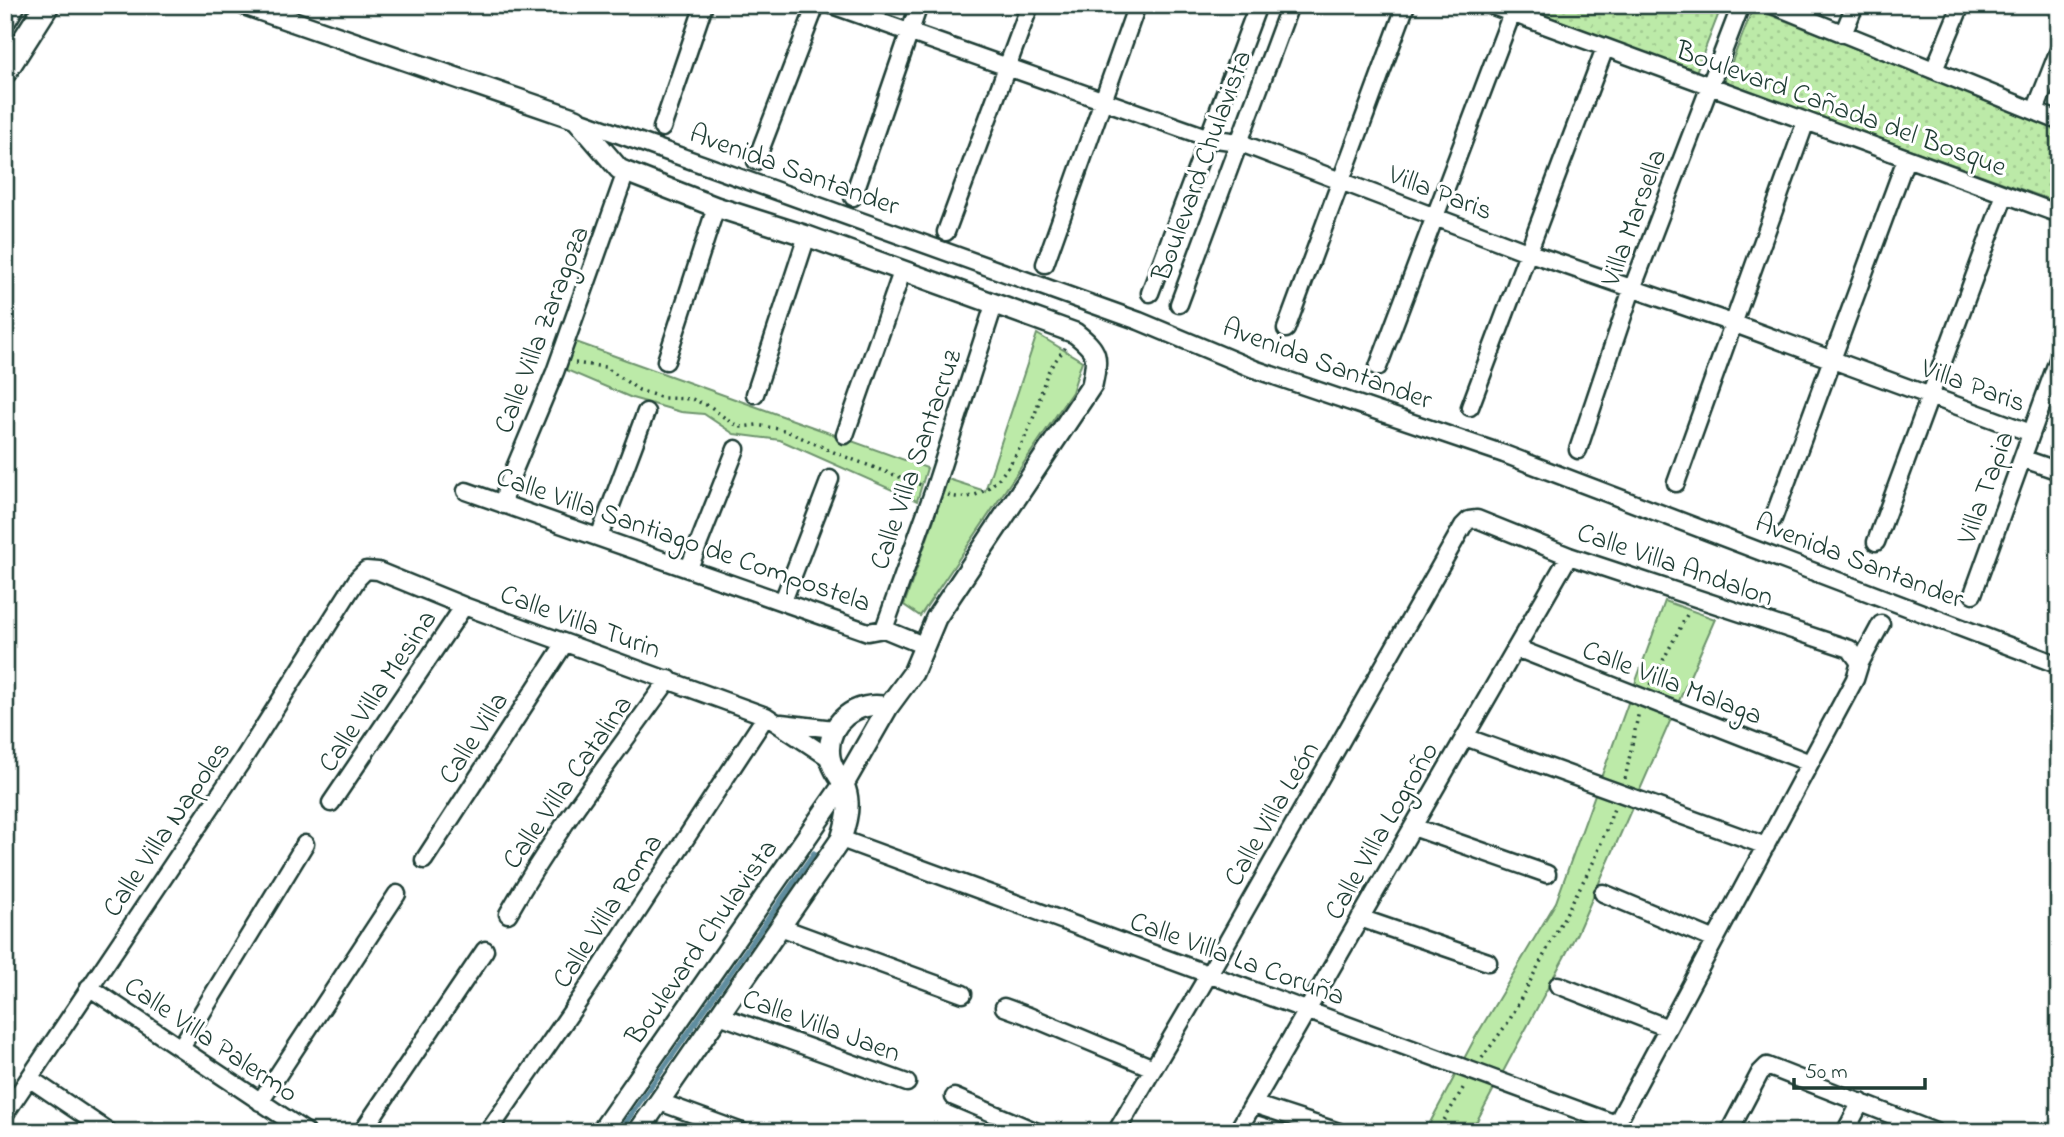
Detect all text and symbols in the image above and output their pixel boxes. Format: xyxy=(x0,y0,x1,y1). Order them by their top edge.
street label: Boulevard Cañada del Bosque xyxy=(1669,31,2012,189)
street label: Boulevard Chulavista xyxy=(1142,45,1264,288)
street label: Avenida Santander xyxy=(683,114,905,228)
street label: Villa Marsella xyxy=(1591,144,1679,293)
street label: Villa Paris xyxy=(1381,155,1498,233)
street label: Calle Villa Zaragoza xyxy=(485,220,602,440)
street label: Avenida Santander xyxy=(1216,308,1438,422)
street label: Calle Villa Santacruz xyxy=(860,344,974,576)
street label: Villa Paris xyxy=(1914,349,2031,425)
street label: Villa Tapia xyxy=(1948,426,2027,551)
street label: Calle Villa Santiago de Compostela xyxy=(490,458,876,625)
street label: Avenida Santander xyxy=(1749,504,1969,621)
street label: Calle Villa Andalon xyxy=(1571,513,1779,619)
street label: Calle Villa Turin xyxy=(494,575,666,671)
street label: Calle Villa Mesina xyxy=(309,602,449,781)
street label: Calle Villa Malaga xyxy=(1576,631,1768,737)
street label: Calle Villa xyxy=(430,684,520,794)
street label: Calle Villa Catalina xyxy=(493,688,644,878)
street label: Calle Villa Napoles xyxy=(94,733,242,926)
street label: Calle Villa León xyxy=(1215,734,1331,895)
street label: Calle Villa Logroño xyxy=(1315,735,1451,928)
street label: Calle Villa Roma xyxy=(543,826,674,997)
street label: Boulevard Chulavista xyxy=(616,832,789,1055)
street label: Calle Villa La Coruña xyxy=(1123,902,1350,1018)
street label: Calle Villa Palermo xyxy=(115,967,305,1115)
street label: Calle Villa Jaen xyxy=(736,980,906,1075)
scale bar xyxy=(1794,1046,1926,1090)
text: 50 m xyxy=(1805,1058,1848,1088)

